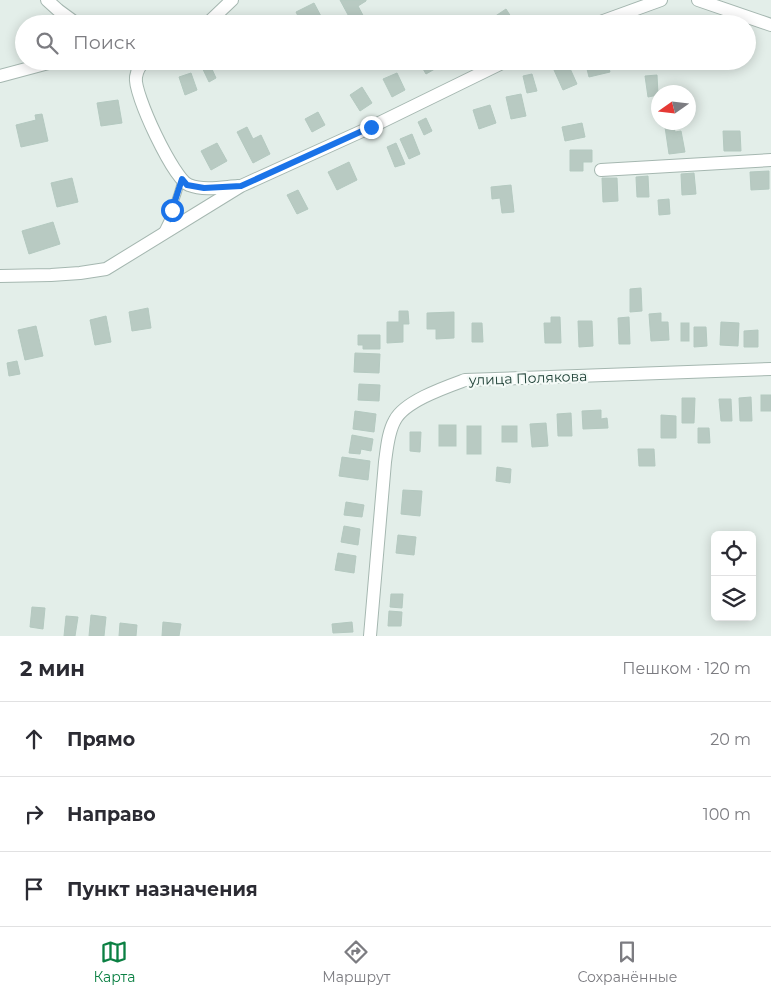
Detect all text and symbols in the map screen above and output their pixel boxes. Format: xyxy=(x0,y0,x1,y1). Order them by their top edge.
search box xyxy=(15,15,756,70)
icon: search xyxy=(33,29,61,57)
text: Поиск xyxy=(73,31,136,54)
north arrow xyxy=(651,85,696,130)
route end xyxy=(360,116,383,139)
route start xyxy=(161,199,184,222)
street label: улица Полякова xyxy=(467,367,588,389)
map controls xyxy=(711,531,756,621)
button: locate xyxy=(711,531,756,576)
button: layers xyxy=(711,576,756,621)
text: 2 мин xyxy=(20,656,85,681)
text: Пешком · 120 m xyxy=(622,659,751,678)
icon: ahead xyxy=(20,725,48,753)
text: Прямо xyxy=(67,728,135,751)
text: 20 m xyxy=(710,730,751,749)
icon: right xyxy=(20,800,48,828)
text: Направо xyxy=(67,803,156,826)
text: 100 m xyxy=(703,805,751,824)
icon: arrive xyxy=(20,875,48,903)
text: Пункт назначения xyxy=(67,878,258,901)
tab: Карта xyxy=(93,938,135,986)
tab: Маршрут xyxy=(322,938,390,986)
tab: Сохранённые xyxy=(577,938,677,986)

